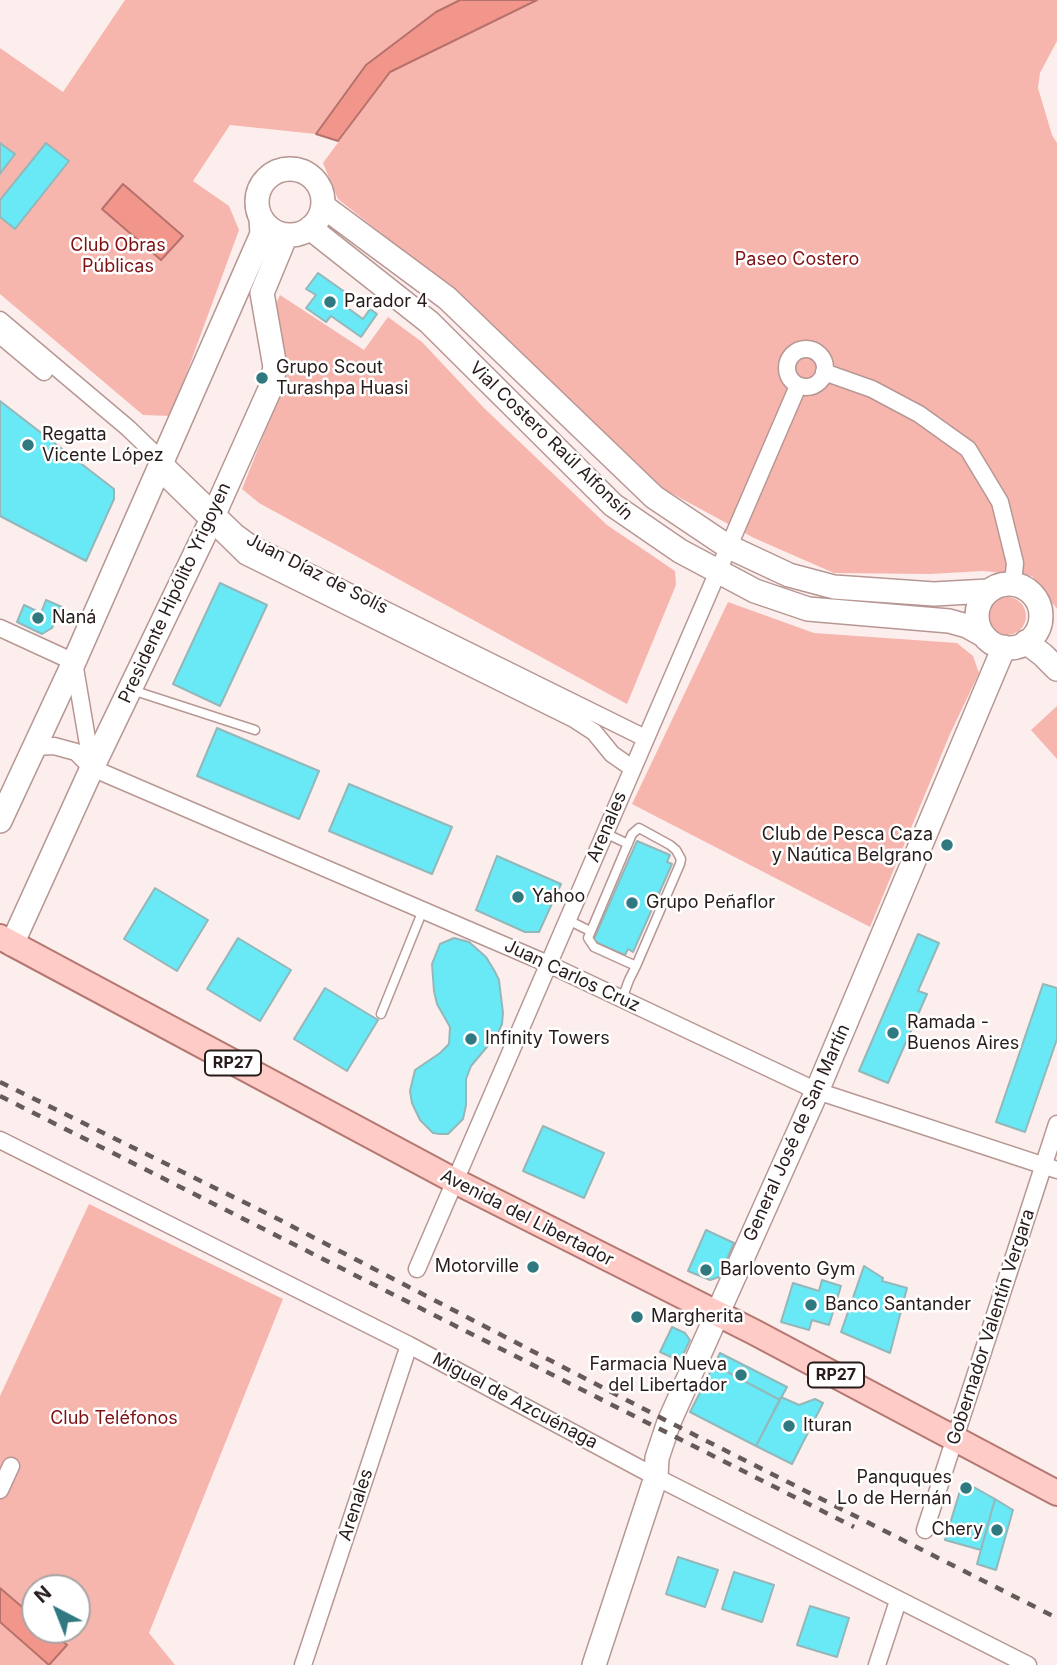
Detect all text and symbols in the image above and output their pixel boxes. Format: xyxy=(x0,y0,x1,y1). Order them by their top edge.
park label: Club Obras Públicas xyxy=(70,235,166,278)
park label: Paseo Costero xyxy=(735,249,859,271)
place label: Parador 4 xyxy=(344,291,428,313)
marker: Parador 4 xyxy=(322,294,338,310)
place label: Grupo Scout Turashpa Huasi xyxy=(276,357,408,400)
street label: Vial Costero Raúl Alfonsín xyxy=(465,357,637,525)
marker: Grupo Scout Turashpa Huasi xyxy=(254,370,270,386)
place label: Regatta Vicente López xyxy=(42,424,164,466)
marker: Regatta Vicente López xyxy=(20,437,36,453)
street label: Presidente Hipólito Yrigoyen xyxy=(114,479,236,707)
street label: Juan Díaz de Solís xyxy=(242,529,392,619)
place label: Naná xyxy=(52,607,96,629)
marker: Naná xyxy=(30,610,46,626)
street label: Arenales xyxy=(583,788,631,866)
place label: Club de Pesca Caza y Naútica Belgrano xyxy=(762,824,933,866)
marker: Club de Pesca Caza y Naútica Belgrano xyxy=(939,837,955,853)
place label: Yahoo xyxy=(532,886,585,908)
marker: Yahoo xyxy=(510,889,526,905)
place label: Grupo Peñaflor xyxy=(646,892,775,914)
marker: Grupo Peñaflor xyxy=(624,895,640,911)
street label: Juan Carlos Cruz xyxy=(501,935,643,1017)
place label: Ramada - Buenos Aires xyxy=(907,1012,1019,1054)
street label: General José de San Martín xyxy=(739,1021,855,1245)
marker: Ramada - Buenos Aires xyxy=(885,1025,901,1041)
place label: Infinity Towers xyxy=(485,1028,610,1050)
marker: Infinity Towers xyxy=(463,1031,479,1047)
road number: RP27 xyxy=(205,1050,261,1076)
street label: Avenida del Libertador xyxy=(437,1165,617,1271)
street label: Gobernador Valentín Vergara xyxy=(943,1206,1039,1448)
place label: Motorville xyxy=(435,1256,519,1278)
marker: Motorville xyxy=(525,1259,541,1275)
place label: Barlovento Gym xyxy=(720,1259,856,1281)
marker: Barlovento Gym xyxy=(698,1262,714,1278)
place label: Banco Santander xyxy=(825,1294,971,1316)
marker: Banco Santander xyxy=(803,1297,819,1313)
place label: Margherita xyxy=(651,1306,744,1328)
marker: Margherita xyxy=(629,1309,645,1325)
street label: Miguel de Azcuénaga xyxy=(429,1348,601,1454)
place label: Farmacia Nueva del Libertador xyxy=(589,1354,727,1396)
road number: RP27 xyxy=(808,1362,864,1387)
marker: Farmacia Nueva del Libertador xyxy=(733,1367,749,1383)
park label: Club Teléfonos xyxy=(50,1408,178,1430)
place label: Ituran xyxy=(803,1415,852,1437)
marker: Ituran xyxy=(781,1418,797,1434)
street label: Arenales xyxy=(334,1466,378,1544)
place label: Panquques Lo de Hernán xyxy=(837,1467,952,1510)
marker: Panquques Lo de Hernán xyxy=(958,1480,974,1496)
place label: Chery xyxy=(932,1519,983,1541)
marker: Chery xyxy=(989,1522,1005,1538)
north arrow xyxy=(21,1574,91,1644)
text: N xyxy=(30,1581,56,1608)

